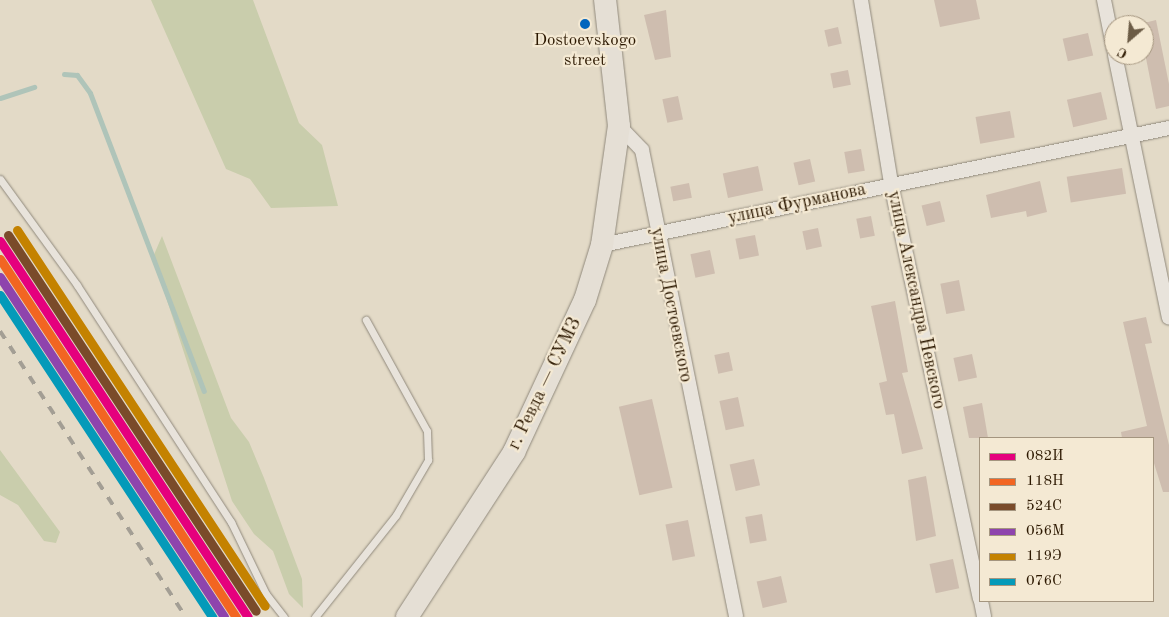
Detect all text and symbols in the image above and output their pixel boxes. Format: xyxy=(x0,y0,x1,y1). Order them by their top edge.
north arrow xyxy=(1104,15,1154,65)
marker: Dostoevskogo street xyxy=(580,19,590,29)
place label: Dostoevskogo street xyxy=(534,31,636,71)
text: С xyxy=(1115,44,1130,61)
street label: улица Фурманова xyxy=(726,179,868,229)
street label: улица Александра Невского xyxy=(882,189,950,411)
street label: улица Достоевского xyxy=(645,226,697,384)
street label: г. Ревда — СУМЗ xyxy=(504,314,586,454)
legend xyxy=(979,437,1154,602)
text: 082И xyxy=(1026,449,1064,464)
text: 118Н xyxy=(1026,474,1064,489)
text: 524С xyxy=(1026,499,1062,514)
text: 056М xyxy=(1026,524,1065,539)
text: 119Э xyxy=(1026,549,1062,564)
text: 076С xyxy=(1026,574,1062,589)

